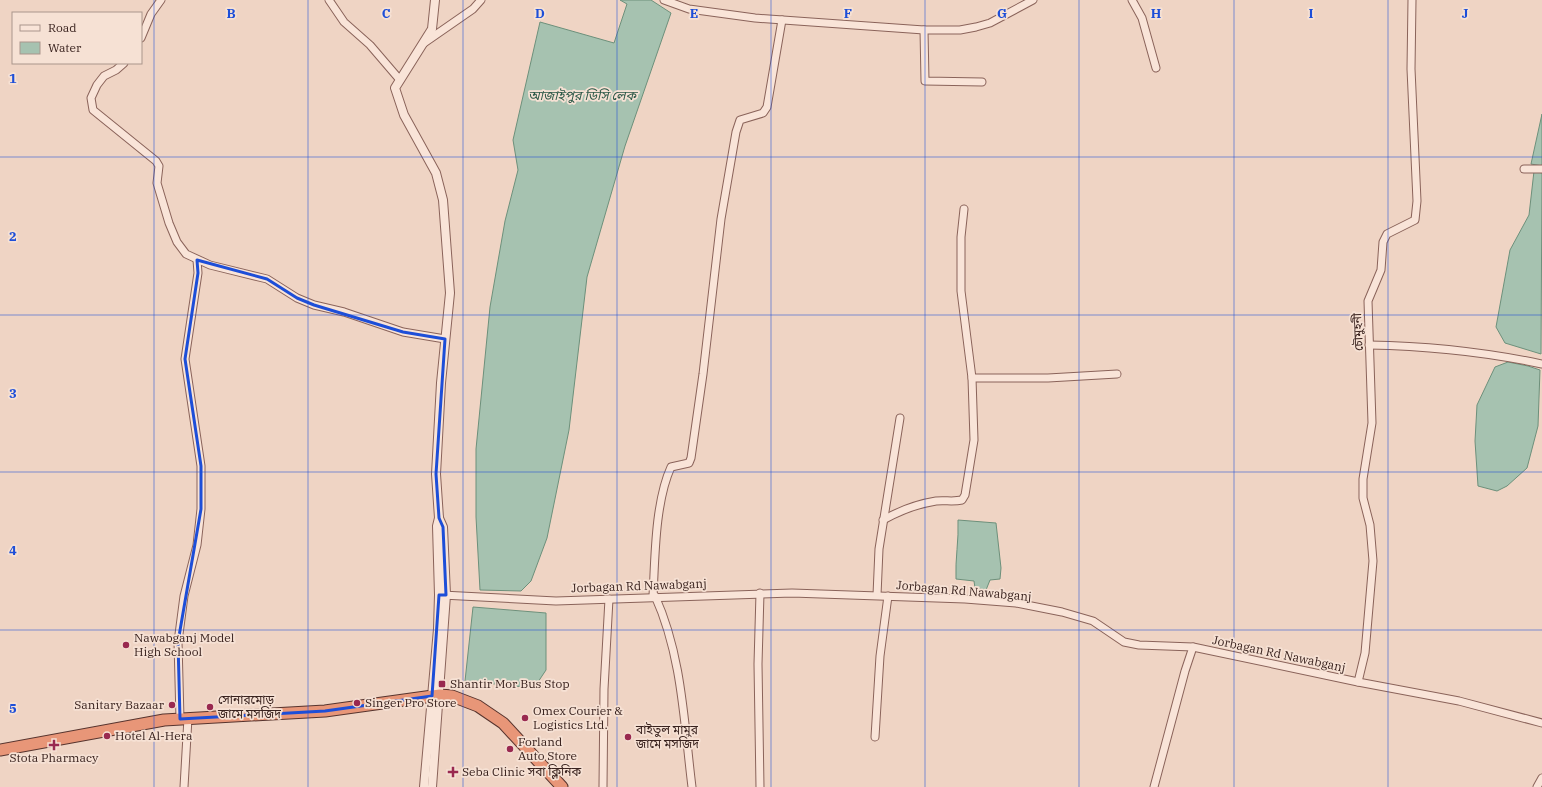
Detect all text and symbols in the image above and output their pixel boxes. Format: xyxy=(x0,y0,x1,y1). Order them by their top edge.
text: B xyxy=(226,5,236,22)
text: C xyxy=(382,5,391,22)
text: D xyxy=(535,5,545,22)
text: E xyxy=(690,5,698,22)
text: F xyxy=(844,5,852,22)
text: G xyxy=(997,5,1007,22)
text: H xyxy=(1151,5,1162,22)
text: I xyxy=(1309,5,1314,22)
text: J xyxy=(1462,5,1469,22)
legend xyxy=(12,12,142,64)
text: Road xyxy=(48,20,77,35)
text: Water xyxy=(48,40,82,55)
text: 1 xyxy=(9,70,17,87)
water label: আজাইপুর ডিসি লেক xyxy=(528,87,639,104)
text: 2 xyxy=(9,228,17,245)
street label: চৌমুহনী xyxy=(1349,312,1367,351)
text: 3 xyxy=(9,385,17,402)
text: 4 xyxy=(9,542,17,559)
street label: Jorbagan Rd Nawabganj xyxy=(571,576,707,595)
street label: Jorbagan Rd Nawabganj xyxy=(896,577,1032,604)
place label: Nawabganj Model High School xyxy=(134,630,235,659)
street label: Jorbagan Rd Nawabganj xyxy=(1211,632,1347,675)
marker: Nawabganj Model High School xyxy=(121,640,131,650)
place label: Shantir Mor Bus Stop xyxy=(450,676,570,691)
marker: Shantir Mor Bus Stop xyxy=(437,679,447,689)
place label: সোনারমোড় জামে মসজিদ xyxy=(217,692,281,721)
place label: Singer Pro Store xyxy=(365,695,457,710)
place label: Sanitary Bazaar xyxy=(74,697,165,712)
marker: Singer Pro Store xyxy=(352,698,362,708)
text: 5 xyxy=(9,700,17,717)
marker: Sanitary Bazaar xyxy=(167,700,177,710)
marker: সোনারমোড় জামে মসজিদ xyxy=(205,702,215,712)
place label: Omex Courier & Logistics Ltd. xyxy=(533,703,623,732)
marker: Omex Courier & Logistics Ltd. xyxy=(520,713,530,723)
place label: বাইতুল মামুর জামে মসজিদ xyxy=(635,722,699,751)
place label: Hotel Al-Hera xyxy=(115,728,193,743)
marker: Hotel Al-Hera xyxy=(102,731,112,741)
marker: বাইতুল মামুর জামে মসজিদ xyxy=(623,732,633,742)
place label: Forland Auto Store xyxy=(518,734,577,763)
marker: Stota Pharmacy xyxy=(49,740,59,750)
marker: Forland Auto Store xyxy=(505,744,515,754)
place label: Stota Pharmacy xyxy=(9,750,99,765)
place label: Seba Clinic সবা ক্লিনিক xyxy=(462,764,582,779)
marker: Seba Clinic সবা ক্লিনিক xyxy=(447,766,459,778)

